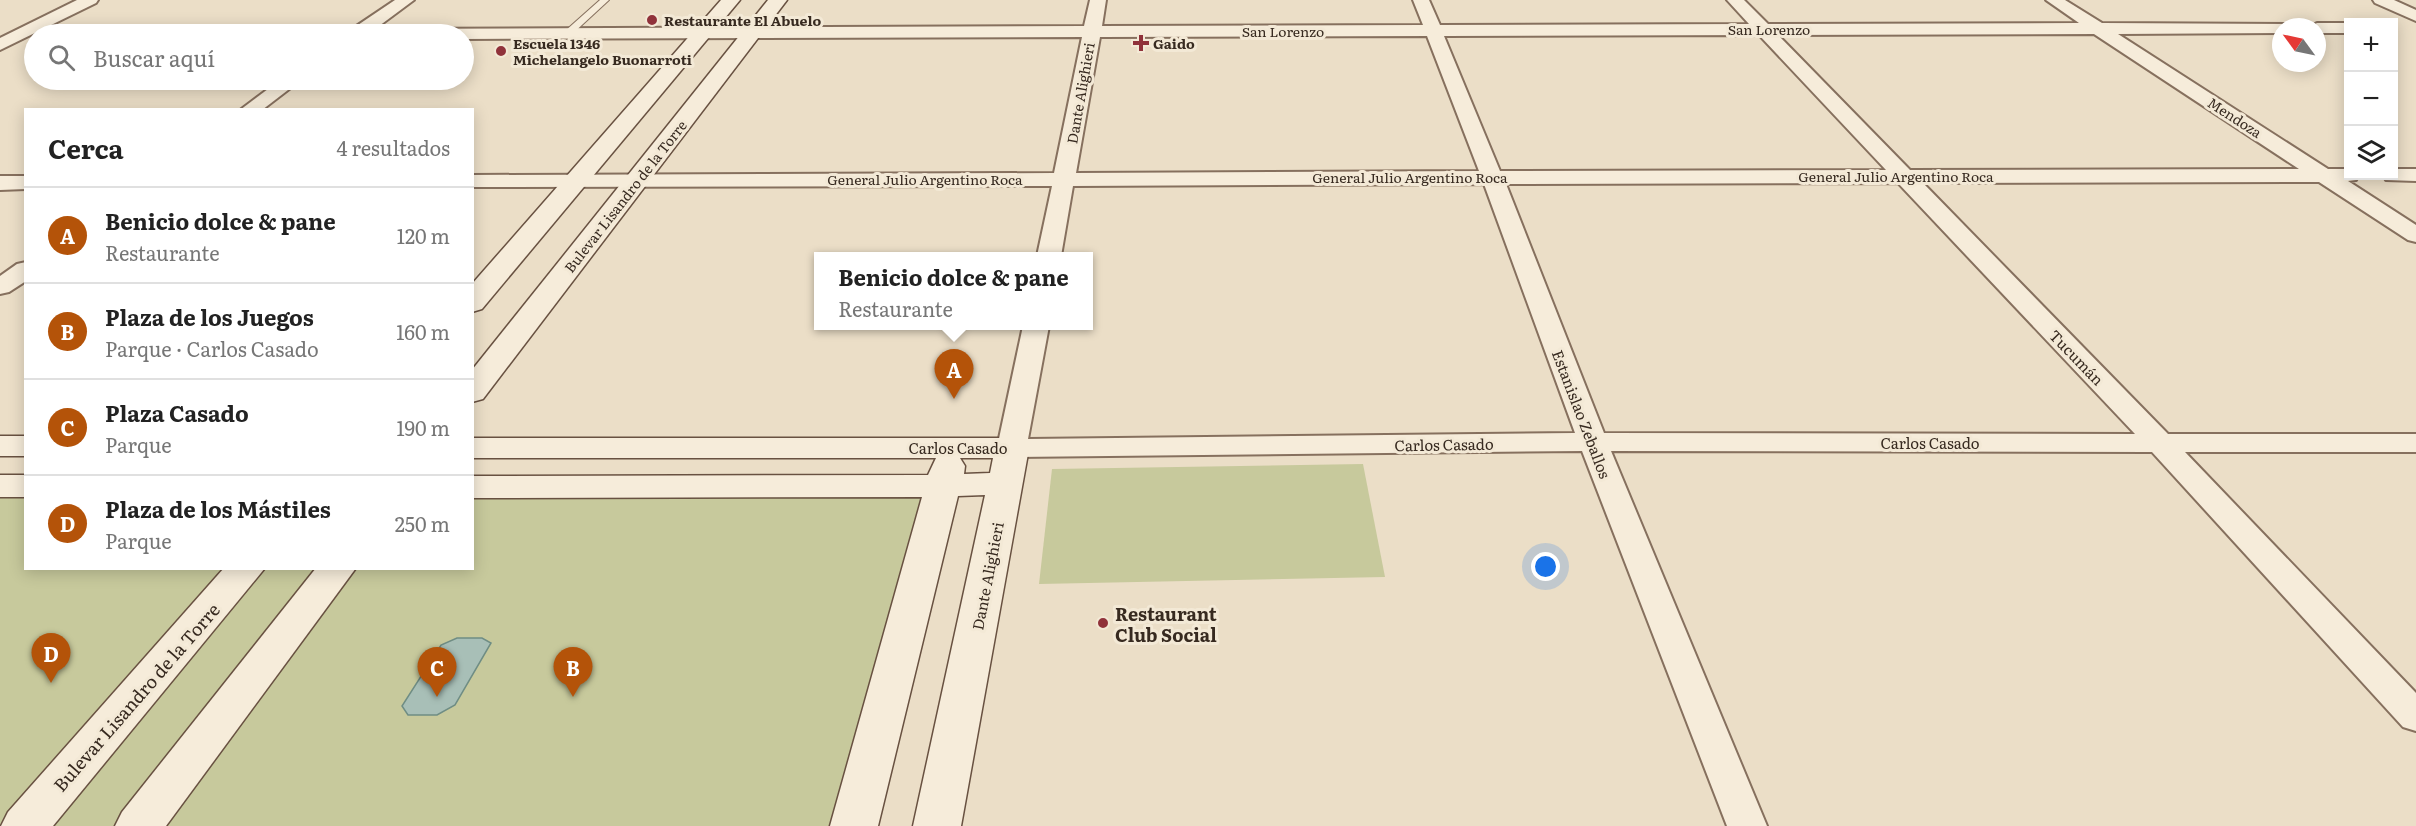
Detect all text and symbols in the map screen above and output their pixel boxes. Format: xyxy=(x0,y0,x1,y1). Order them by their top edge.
place label: Restaurante El Abuelo xyxy=(664,10,821,30)
marker: Restaurante El Abuelo xyxy=(645,13,659,27)
north arrow xyxy=(2272,18,2326,72)
map controls xyxy=(2344,18,2398,180)
button: + xyxy=(2344,18,2398,72)
street label: San Lorenzo xyxy=(1728,19,1810,39)
street label: San Lorenzo xyxy=(1242,21,1324,41)
search box xyxy=(24,24,474,90)
place label: Escuela 1346 Michelangelo Buonarroti xyxy=(513,33,692,69)
place label: Gaido xyxy=(1153,33,1195,53)
marker: Gaido xyxy=(1134,36,1148,50)
icon: search xyxy=(45,41,78,74)
text: Buscar aquí xyxy=(93,41,215,74)
street label: Dante Alighieri xyxy=(1061,41,1099,145)
marker: Escuela 1346 Michelangelo Buonarroti xyxy=(494,44,508,58)
button: − xyxy=(2344,72,2398,126)
street label: Mendoza xyxy=(2204,92,2266,142)
street label: Bulevar Lisandro de la Torre xyxy=(559,116,691,276)
button: layers xyxy=(2344,126,2398,180)
text: Cerca xyxy=(48,128,124,167)
text: 4 resultados xyxy=(336,132,450,162)
street label: General Julio Argentino Roca xyxy=(1798,166,1994,186)
street label: General Julio Argentino Roca xyxy=(1312,167,1508,187)
street label: General Julio Argentino Roca xyxy=(827,169,1023,189)
text: Benicio dolce & pane xyxy=(105,204,336,237)
text: A xyxy=(60,220,75,250)
text: 120 m xyxy=(397,220,450,250)
text: Restaurante xyxy=(105,237,220,267)
popup xyxy=(814,252,1093,330)
text: Benicio dolce & pane xyxy=(838,260,1069,293)
text: Restaurante xyxy=(838,293,953,323)
text: Plaza de los Juegos xyxy=(105,300,314,333)
text: B xyxy=(61,316,74,346)
text: 160 m xyxy=(396,316,450,346)
street label: Tucumán xyxy=(2045,324,2110,390)
text: Parque · Carlos Casado xyxy=(105,333,319,363)
street label: Estanislao Zeballos xyxy=(1547,346,1617,482)
pin: A xyxy=(934,350,974,399)
text: Plaza Casado xyxy=(105,396,249,429)
text: C xyxy=(60,412,75,442)
text: 190 m xyxy=(396,412,450,442)
text: Parque xyxy=(105,429,172,459)
street label: Carlos Casado xyxy=(1880,431,1980,454)
street label: Carlos Casado xyxy=(1394,432,1494,456)
street label: Carlos Casado xyxy=(908,436,1008,459)
text: Plaza de los Mástiles xyxy=(105,492,331,525)
text: D xyxy=(60,508,75,538)
text: 250 m xyxy=(395,508,450,538)
street label: Dante Alighieri xyxy=(965,520,1009,632)
text: Parque xyxy=(105,525,172,555)
your location xyxy=(1531,552,1560,581)
street label: Bulevar Lisandro de la Torre xyxy=(46,597,226,797)
place label: Restaurant Club Social xyxy=(1115,600,1217,648)
marker: Restaurant Club Social xyxy=(1096,616,1110,630)
pin: D xyxy=(32,634,70,683)
pin: C xyxy=(418,648,456,697)
pin: B xyxy=(554,648,592,697)

